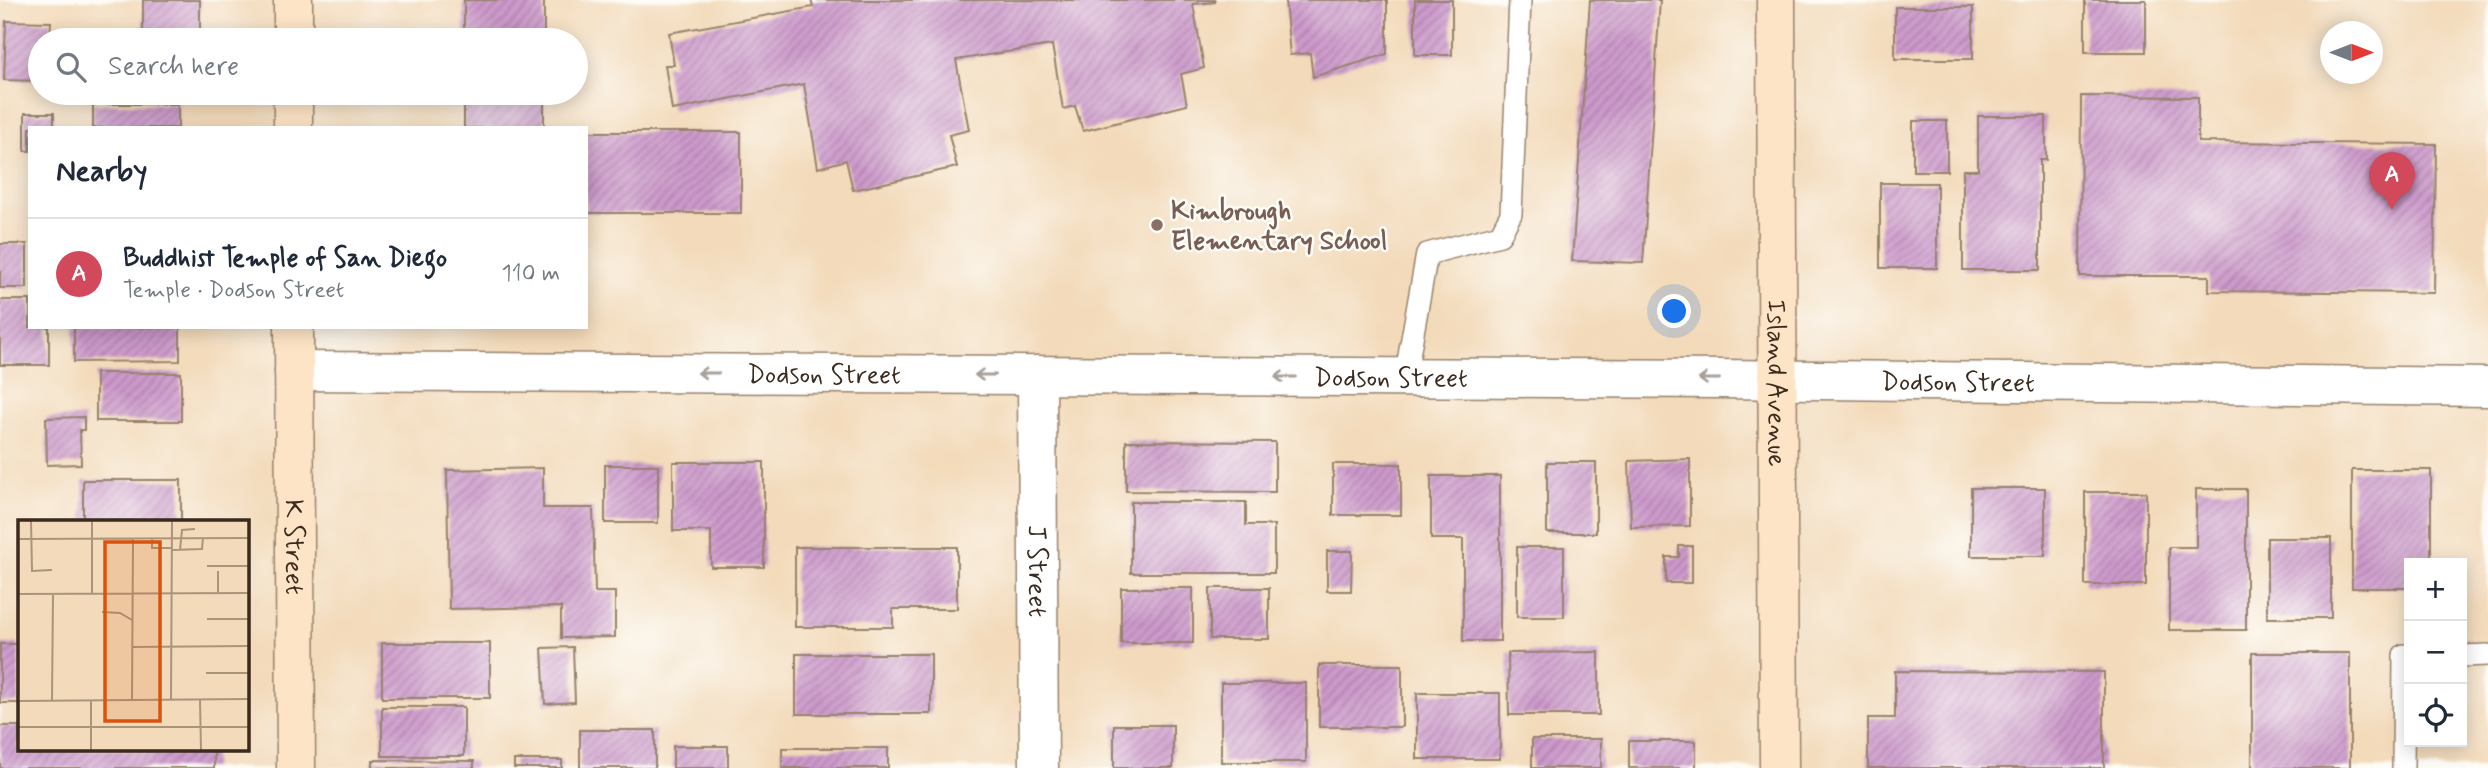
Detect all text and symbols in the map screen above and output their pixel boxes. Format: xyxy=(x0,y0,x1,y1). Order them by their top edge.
north arrow xyxy=(2320,21,2383,84)
search box xyxy=(28,28,588,105)
icon: search xyxy=(52,48,90,86)
text: Search here xyxy=(108,50,239,84)
text: Nearby xyxy=(56,152,147,191)
pin: A xyxy=(2369,152,2415,210)
place label: Kimbrough Elementary School xyxy=(1171,195,1387,259)
marker: Kimbrough Elementary School xyxy=(1149,217,1165,233)
text: Buddhist Temple of San Diego xyxy=(123,242,447,276)
text: A xyxy=(71,259,87,289)
text: 110 m xyxy=(501,259,560,289)
text: Temple · Dodson Street xyxy=(123,276,344,306)
your location xyxy=(1657,294,1691,328)
street label: Island Avenue xyxy=(1758,299,1793,467)
street label: Dodson Street xyxy=(747,359,901,393)
street label: Dodson Street xyxy=(1314,362,1468,397)
one-way arrow xyxy=(697,366,720,380)
street label: Dodson Street xyxy=(1881,366,2035,401)
one-way arrow xyxy=(973,368,996,382)
one-way arrow xyxy=(1274,370,1297,384)
one-way arrow xyxy=(1698,372,1721,386)
street label: K Street xyxy=(276,499,310,595)
inset map xyxy=(18,520,248,750)
street label: J Street xyxy=(1019,525,1053,617)
map controls xyxy=(2404,558,2467,747)
button: + xyxy=(2404,558,2467,621)
button: − xyxy=(2404,621,2467,684)
button: locate xyxy=(2404,684,2467,747)

